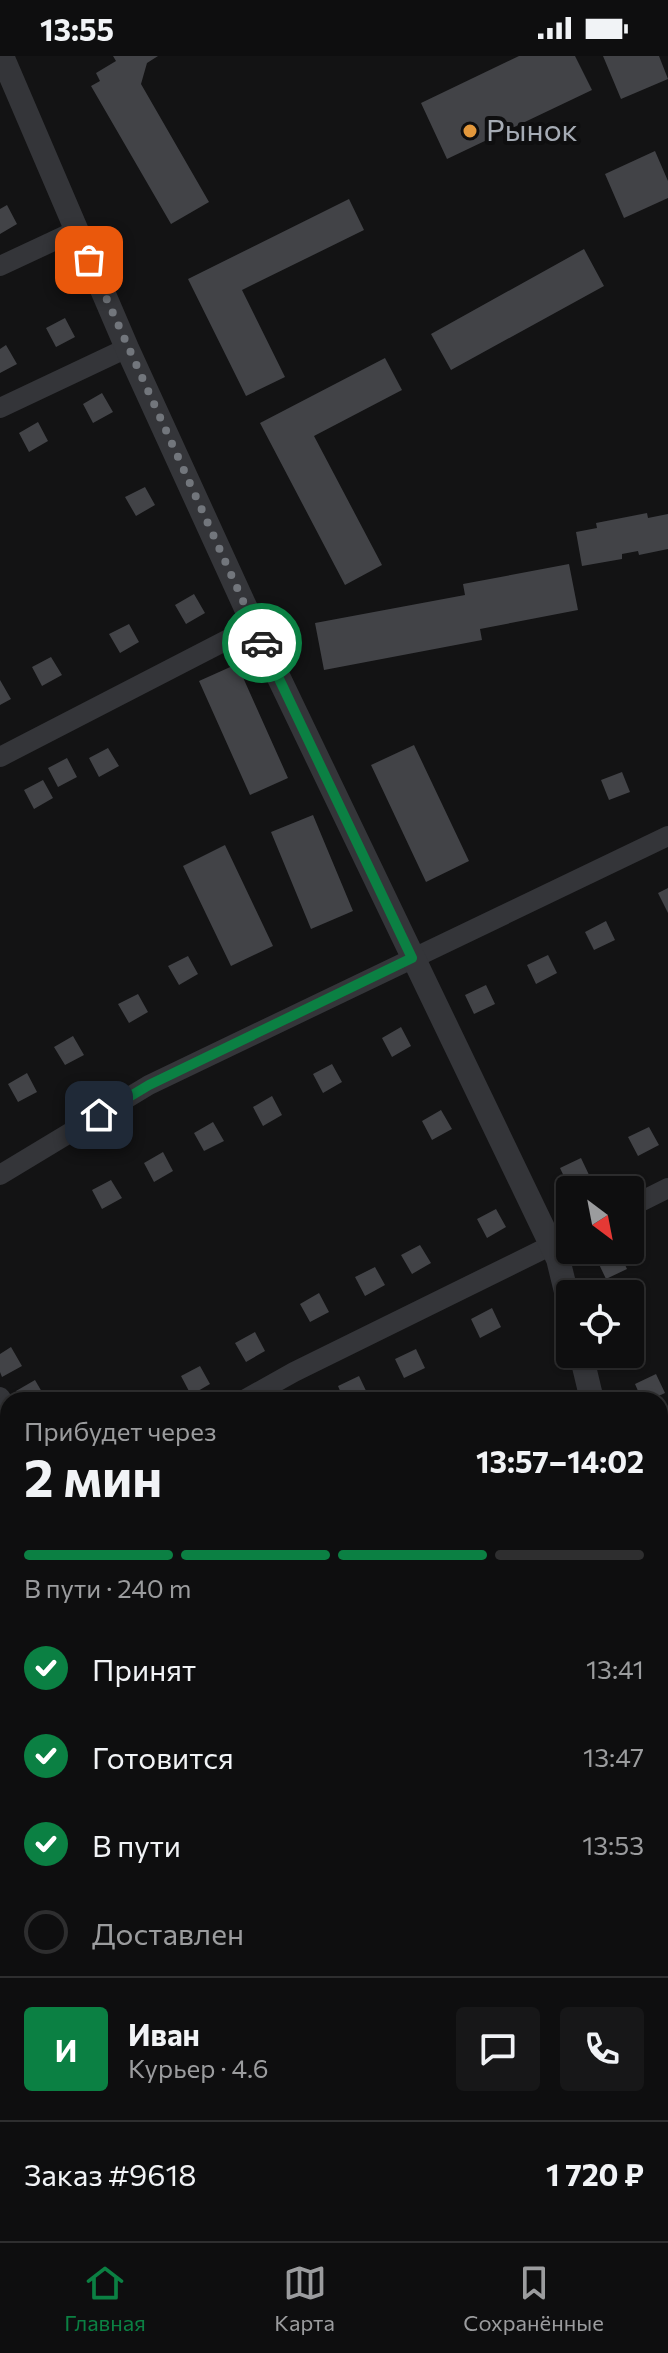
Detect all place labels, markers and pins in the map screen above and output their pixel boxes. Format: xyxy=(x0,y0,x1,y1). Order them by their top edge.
place label: Рынок xyxy=(486,110,578,147)
marker: Рынок xyxy=(461,122,479,140)
pin xyxy=(55,226,123,294)
pin xyxy=(65,1081,133,1149)

